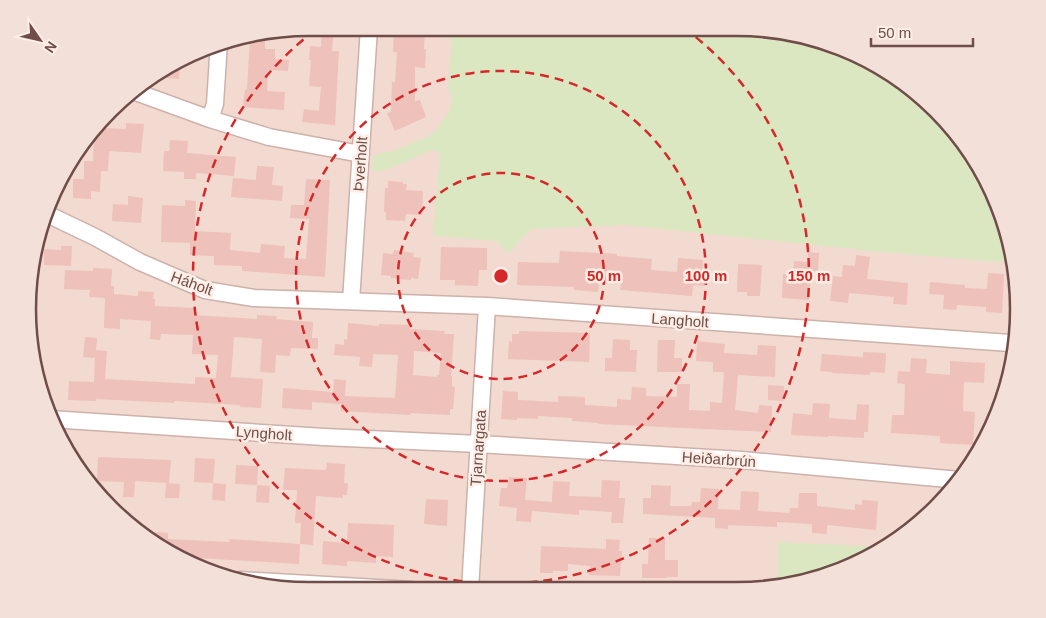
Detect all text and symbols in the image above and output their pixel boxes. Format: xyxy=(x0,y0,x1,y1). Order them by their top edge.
north arrow xyxy=(15,15,65,65)
scale bar xyxy=(871,15,974,47)
text: 50 m xyxy=(878,24,911,41)
text: N xyxy=(41,39,60,56)
street label: Þverholt xyxy=(350,135,370,192)
centre of rings xyxy=(492,267,510,285)
text: 50 m xyxy=(587,267,621,284)
text: 100 m xyxy=(685,267,727,284)
text: 150 m xyxy=(788,267,830,284)
street label: Háholt xyxy=(169,268,216,299)
street label: Langholt xyxy=(651,310,710,331)
street label: Tjarnargata xyxy=(467,408,489,487)
street label: Lyngholt xyxy=(235,423,293,443)
street label: Heiðarbrún xyxy=(681,448,757,470)

